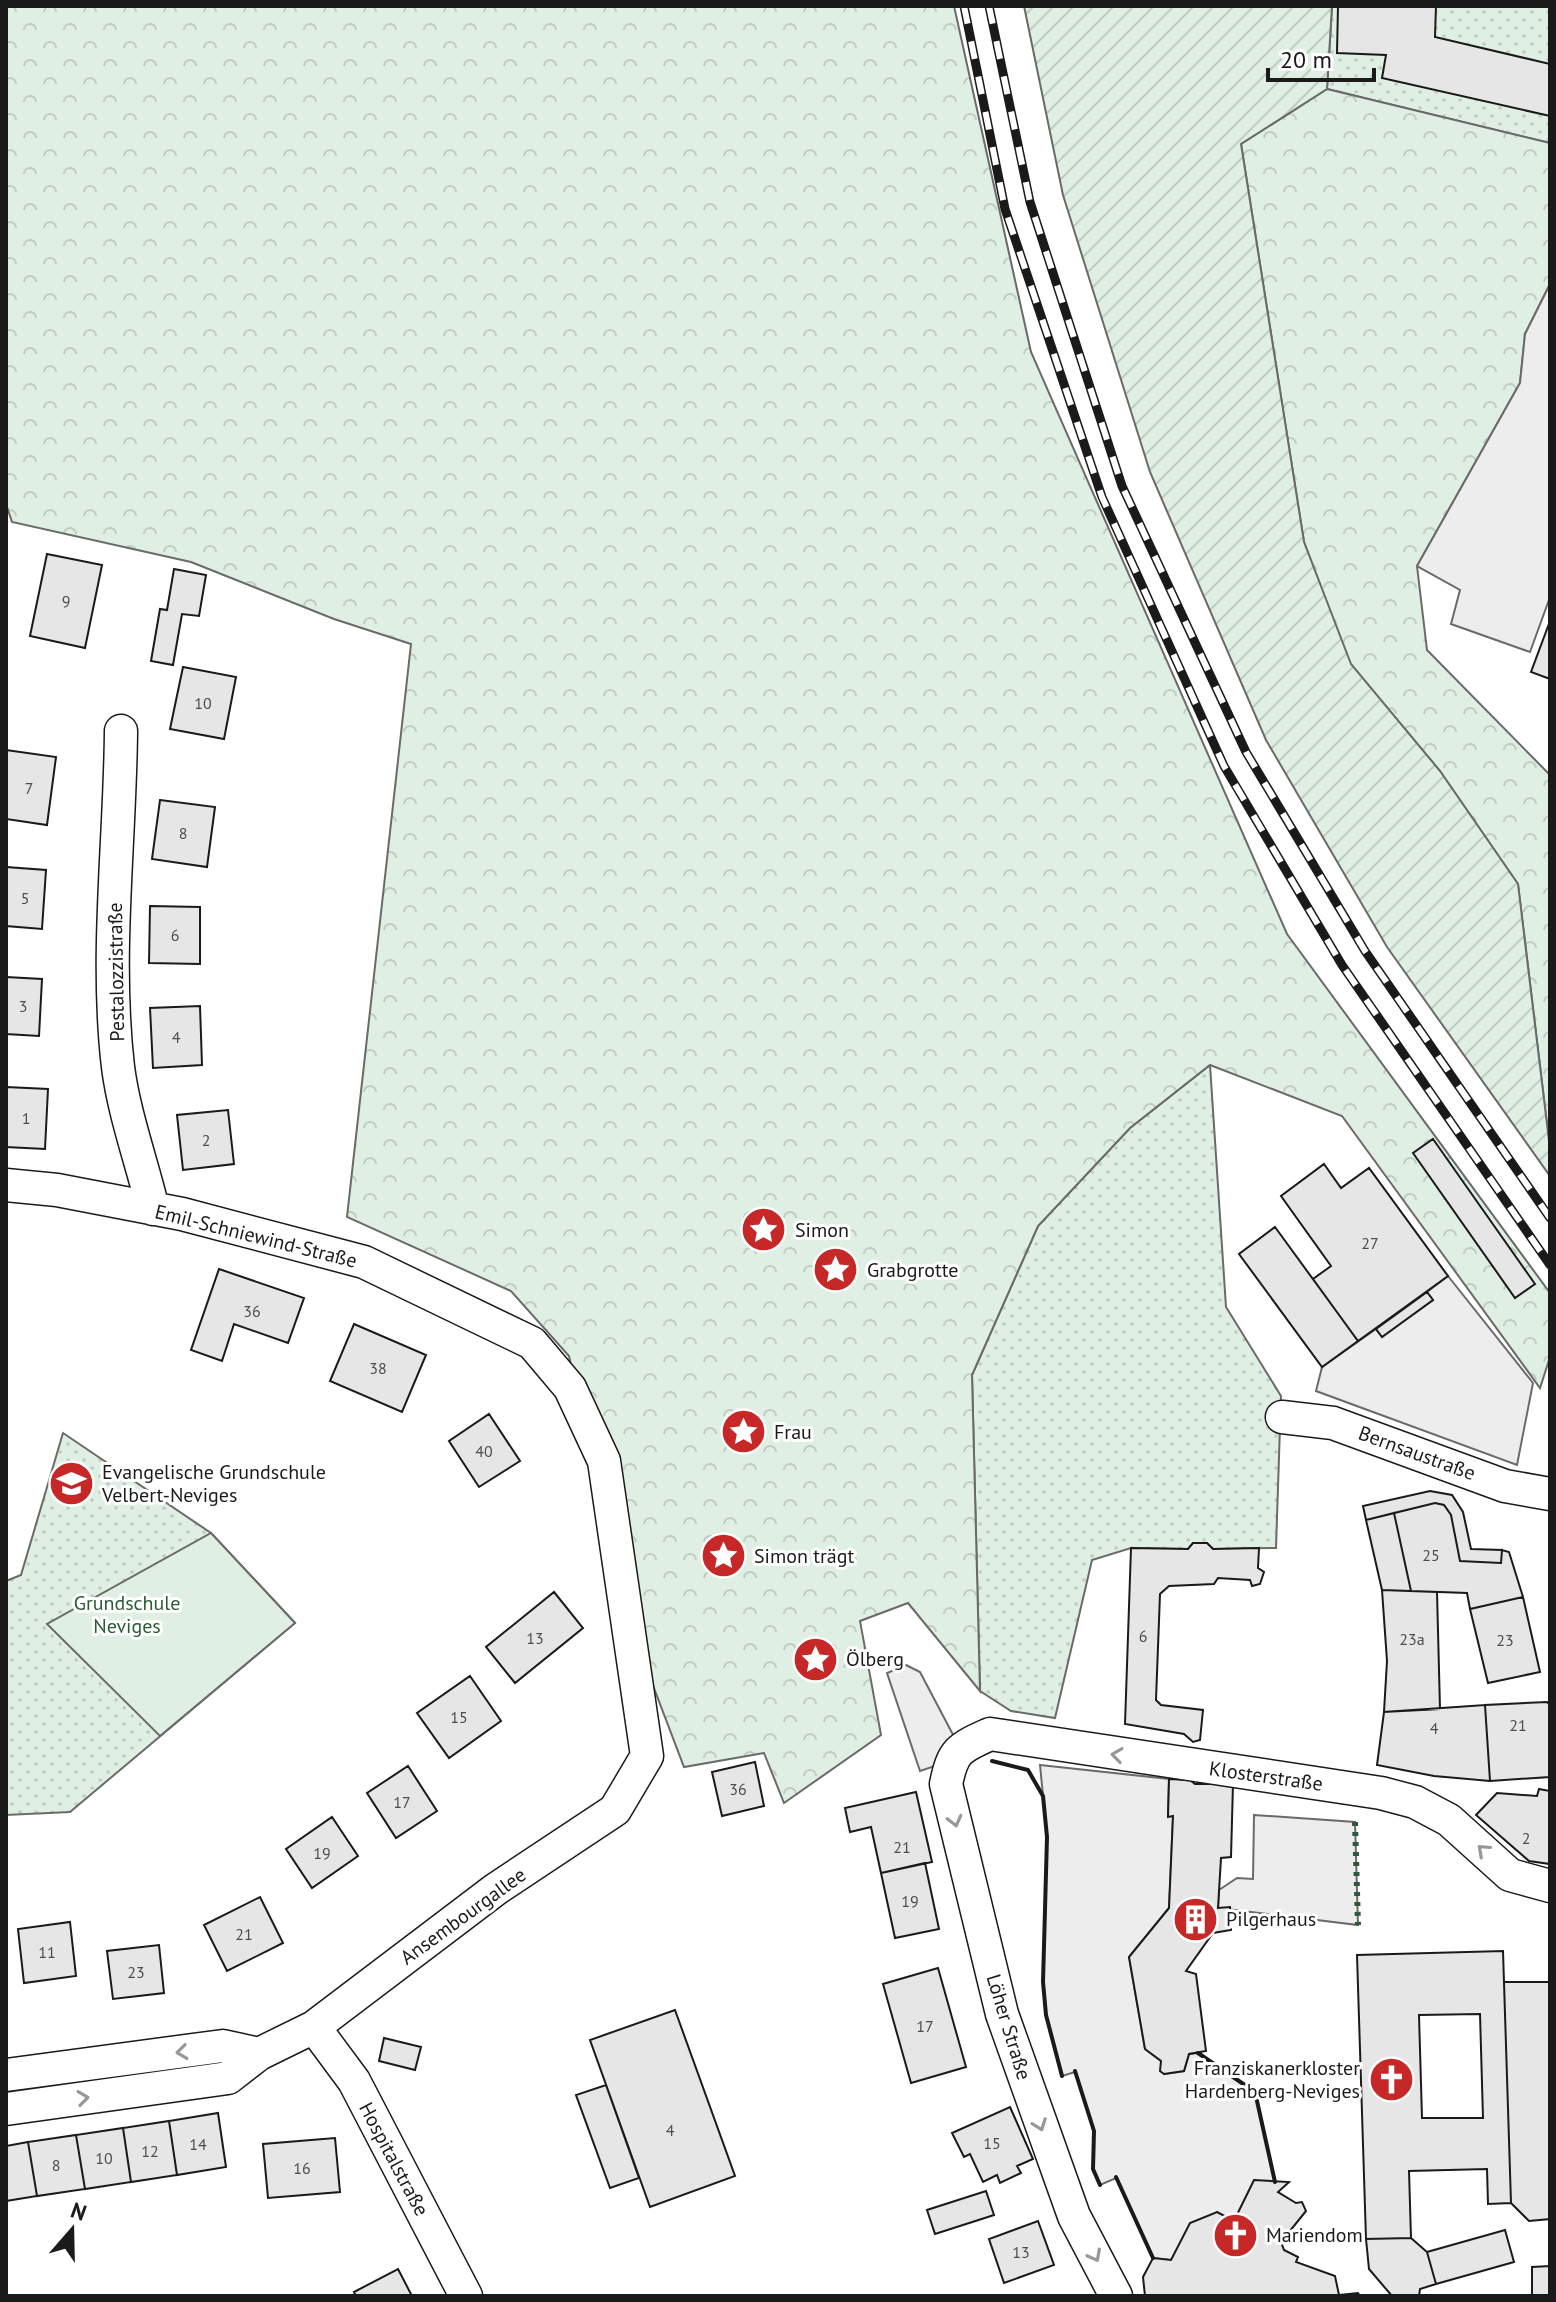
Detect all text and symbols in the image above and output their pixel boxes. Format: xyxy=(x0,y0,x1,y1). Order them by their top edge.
scale bar xyxy=(1268,32,1374,82)
text: 20 m xyxy=(1280,44,1332,75)
house number: 9 xyxy=(62,591,70,611)
house number: 10 xyxy=(194,693,212,713)
house number: 7 xyxy=(25,778,33,798)
house number: 8 xyxy=(179,823,187,843)
house number: 5 xyxy=(21,888,29,908)
street label: Pestalozzistraße xyxy=(102,902,130,1042)
house number: 6 xyxy=(171,925,179,945)
house number: 3 xyxy=(19,996,27,1016)
house number: 4 xyxy=(172,1027,181,1047)
house number: 1 xyxy=(22,1108,30,1128)
house number: 2 xyxy=(202,1130,210,1150)
street label: Emil-Schniewind-Straße xyxy=(152,1198,360,1274)
place icon: Simon xyxy=(740,1206,788,1254)
place label: Simon xyxy=(795,1217,849,1243)
house number: 27 xyxy=(1361,1233,1379,1253)
place icon: Grabgrotte xyxy=(812,1246,860,1294)
place label: Grabgrotte xyxy=(867,1257,959,1283)
house number: 36 xyxy=(243,1301,261,1321)
house number: 38 xyxy=(369,1358,387,1378)
place icon: Frau xyxy=(719,1408,767,1456)
place label: Frau xyxy=(774,1419,812,1445)
street label: Bernsaustraße xyxy=(1355,1420,1479,1486)
house number: 40 xyxy=(475,1441,493,1461)
school or university icon: Evangelische Grundschule Velbert-Neviges xyxy=(47,1459,95,1507)
place label: Evangelische Grundschule Velbert-Neviges xyxy=(101,1459,326,1508)
place icon: Simon trägt xyxy=(699,1532,747,1580)
place label: Simon trägt xyxy=(754,1543,854,1569)
house number: 25 xyxy=(1422,1545,1440,1565)
park label: Grundschule Neviges xyxy=(74,1590,180,1639)
house number: 6 xyxy=(1139,1626,1147,1646)
house number: 13 xyxy=(526,1628,544,1648)
house number: 23a xyxy=(1399,1629,1425,1649)
house number: 23 xyxy=(1496,1630,1514,1650)
place icon: Ölberg xyxy=(791,1635,839,1683)
place label: Ölberg xyxy=(846,1646,904,1672)
house number: 15 xyxy=(450,1707,468,1727)
house number: 21 xyxy=(1509,1715,1527,1735)
house number: 4 xyxy=(1430,1718,1439,1738)
one-way arrow xyxy=(1110,1747,1124,1764)
street label: Klosterstraße xyxy=(1207,1755,1325,1797)
house number: 36 xyxy=(729,1779,747,1799)
house number: 17 xyxy=(393,1792,411,1812)
one-way arrow xyxy=(946,1814,963,1828)
house number: 2 xyxy=(1522,1828,1530,1848)
house number: 21 xyxy=(893,1837,911,1857)
house number: 19 xyxy=(313,1843,331,1863)
one-way arrow xyxy=(1477,1846,1492,1860)
street label: Ansembourgallee xyxy=(395,1862,531,1970)
house number: 19 xyxy=(901,1891,919,1911)
building icon: Pilgerhaus xyxy=(1171,1895,1219,1943)
place label: Pilgerhaus xyxy=(1226,1906,1316,1932)
house number: 21 xyxy=(235,1924,253,1944)
house number: 11 xyxy=(38,1942,56,1962)
house number: 23 xyxy=(127,1962,145,1982)
street label: Löher Straße xyxy=(981,1971,1037,2083)
house number: 17 xyxy=(916,2016,934,2036)
one-way arrow xyxy=(175,2043,189,2060)
place label: Franziskanerkloster Hardenberg-Neviges xyxy=(1185,2055,1360,2104)
church icon: Franziskanerkloster Hardenberg-Neviges xyxy=(1367,2056,1415,2104)
one-way arrow xyxy=(76,2090,90,2107)
street label: Hospitalstraße xyxy=(353,2098,435,2220)
one-way arrow xyxy=(1031,2117,1047,2131)
house number: 4 xyxy=(666,2120,675,2140)
house number: 15 xyxy=(983,2133,1001,2153)
house number: 14 xyxy=(189,2134,207,2154)
house number: 12 xyxy=(141,2141,159,2161)
house number: 10 xyxy=(95,2148,113,2168)
house number: 8 xyxy=(52,2155,60,2175)
house number: 16 xyxy=(293,2158,311,2178)
north arrow xyxy=(32,2190,112,2270)
text: N xyxy=(67,2196,90,2227)
church icon: Mariendom xyxy=(1211,2211,1259,2259)
place label: Mariendom xyxy=(1266,2222,1363,2248)
house number: 13 xyxy=(1012,2242,1030,2262)
one-way arrow xyxy=(1086,2248,1101,2262)

